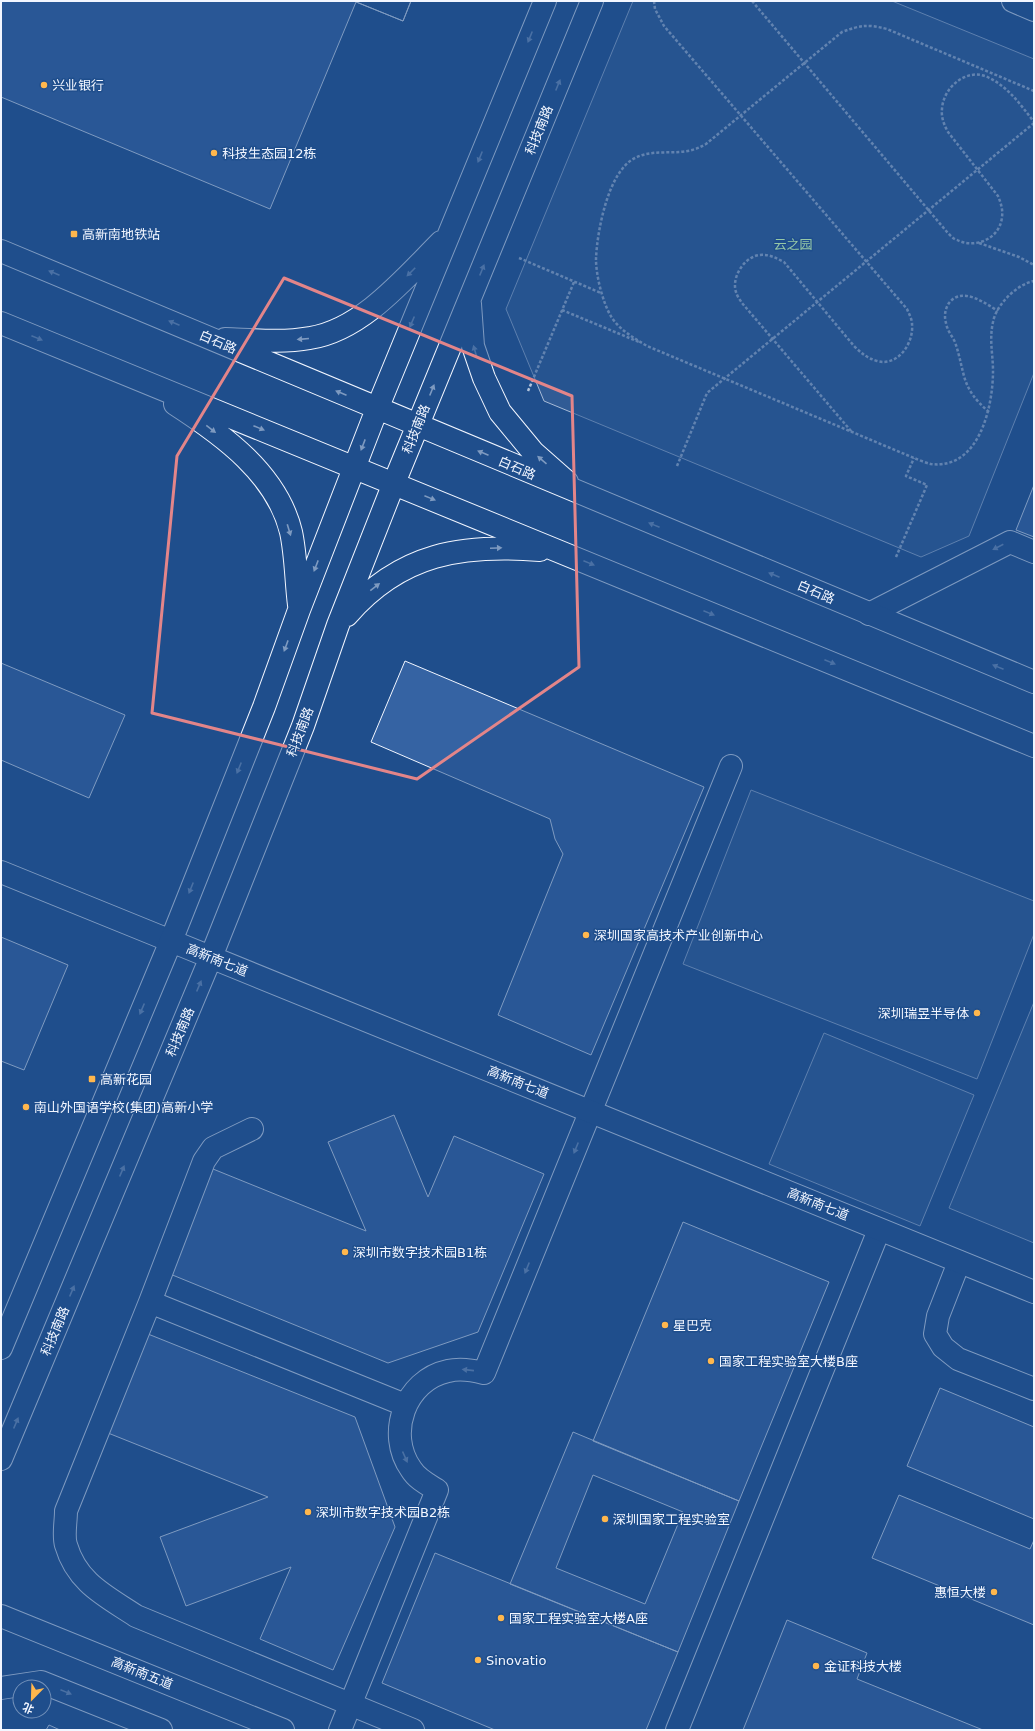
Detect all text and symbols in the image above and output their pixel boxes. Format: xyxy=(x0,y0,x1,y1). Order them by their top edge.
one-way arrow xyxy=(527,32,533,43)
place label: 兴业银行 xyxy=(52,78,104,93)
one-way arrow xyxy=(555,78,561,90)
marker: 兴业银行 xyxy=(39,80,49,90)
street label: 科技南路 xyxy=(522,103,556,157)
place label: 科技生态园12栋 xyxy=(222,146,317,161)
marker: 科技生态园12栋 xyxy=(209,148,219,158)
one-way arrow xyxy=(477,152,483,164)
place label: 高新南地铁站 xyxy=(82,227,160,242)
marker: 高新南地铁站 xyxy=(69,229,79,239)
park label: 云之园 xyxy=(773,237,813,252)
one-way arrow xyxy=(479,263,485,275)
one-way arrow xyxy=(406,267,416,277)
one-way arrow xyxy=(48,270,60,277)
one-way arrow xyxy=(409,317,415,328)
one-way arrow xyxy=(168,320,180,327)
street label: 白石路 xyxy=(197,327,239,357)
one-way arrow xyxy=(32,335,44,341)
one-way arrow xyxy=(297,336,309,343)
one-way arrow xyxy=(472,345,478,357)
one-way arrow xyxy=(430,383,436,395)
one-way arrow xyxy=(334,390,346,396)
street label: 科技南路 xyxy=(399,402,433,456)
one-way arrow xyxy=(206,425,217,434)
one-way arrow xyxy=(254,426,266,432)
one-way arrow xyxy=(359,440,365,452)
one-way arrow xyxy=(477,450,488,456)
street label: 白石路 xyxy=(496,453,538,483)
one-way arrow xyxy=(537,455,547,465)
one-way arrow xyxy=(424,495,435,501)
one-way arrow xyxy=(648,521,660,527)
one-way arrow xyxy=(286,524,292,536)
one-way arrow xyxy=(993,544,1004,551)
one-way arrow xyxy=(490,545,503,551)
one-way arrow xyxy=(312,561,318,573)
one-way arrow xyxy=(584,561,596,567)
one-way arrow xyxy=(768,571,780,577)
street label: 白石路 xyxy=(795,577,837,607)
one-way arrow xyxy=(370,583,381,592)
one-way arrow xyxy=(704,610,716,616)
one-way arrow xyxy=(282,641,288,653)
one-way arrow xyxy=(824,659,835,665)
one-way arrow xyxy=(991,664,1003,670)
street label: 科技南路 xyxy=(284,705,316,759)
one-way arrow xyxy=(236,762,242,774)
one-way arrow xyxy=(188,883,194,895)
place label: 深圳国家高技术产业创新中心 xyxy=(594,928,763,943)
marker: 深圳国家高技术产业创新中心 xyxy=(581,930,591,940)
street label: 高新南七道 xyxy=(184,941,250,979)
one-way arrow xyxy=(196,981,202,992)
one-way arrow xyxy=(139,1003,145,1015)
street label: 科技南路 xyxy=(163,1005,197,1059)
place label: 深圳瑞昱半导体 xyxy=(878,1006,969,1021)
marker: 深圳瑞昱半导体 xyxy=(972,1008,982,1018)
street label: 高新南七道 xyxy=(485,1063,551,1101)
place label: 高新花园 xyxy=(100,1072,152,1087)
marker: 高新花园 xyxy=(87,1074,97,1084)
place label: 南山外国语学校(集团)高新小学 xyxy=(34,1100,213,1115)
marker: 南山外国语学校(集团)高新小学 xyxy=(21,1102,31,1112)
one-way arrow xyxy=(572,1142,578,1154)
one-way arrow xyxy=(119,1165,125,1176)
street label: 高新南七道 xyxy=(785,1185,851,1223)
place label: 深圳市数字技术园B1栋 xyxy=(353,1245,487,1260)
marker: 深圳市数字技术园B1栋 xyxy=(340,1247,350,1257)
one-way arrow xyxy=(523,1263,529,1275)
one-way arrow xyxy=(69,1284,75,1296)
street label: 科技南路 xyxy=(38,1304,72,1358)
place label: 星巴克 xyxy=(673,1318,712,1333)
marker: 星巴克 xyxy=(660,1320,670,1330)
place label: 国家工程实验室大楼B座 xyxy=(719,1354,858,1369)
marker: 国家工程实验室大楼B座 xyxy=(706,1356,716,1366)
one-way arrow xyxy=(461,1367,474,1374)
one-way arrow xyxy=(13,1418,19,1429)
one-way arrow xyxy=(402,1451,408,1463)
place label: 深圳市数字技术园B2栋 xyxy=(316,1505,450,1520)
marker: 深圳市数字技术园B2栋 xyxy=(303,1507,313,1517)
place label: 深圳国家工程实验室 xyxy=(613,1512,730,1527)
marker: 深圳国家工程实验室 xyxy=(600,1514,610,1524)
place label: 惠恒大楼 xyxy=(934,1585,986,1600)
marker: 惠恒大楼 xyxy=(989,1587,999,1597)
place label: 国家工程实验室大楼A座 xyxy=(509,1611,648,1626)
marker: 国家工程实验室大楼A座 xyxy=(496,1613,506,1623)
place label: Sinovatio xyxy=(486,1653,546,1668)
street label: 高新南五道 xyxy=(109,1654,175,1692)
marker: Sinovatio xyxy=(473,1655,483,1665)
place label: 金证科技大楼 xyxy=(824,1659,902,1674)
marker: 金证科技大楼 xyxy=(811,1661,821,1671)
north arrow xyxy=(12,1679,52,1719)
one-way arrow xyxy=(60,1689,72,1695)
text: 北 xyxy=(21,1700,36,1716)

